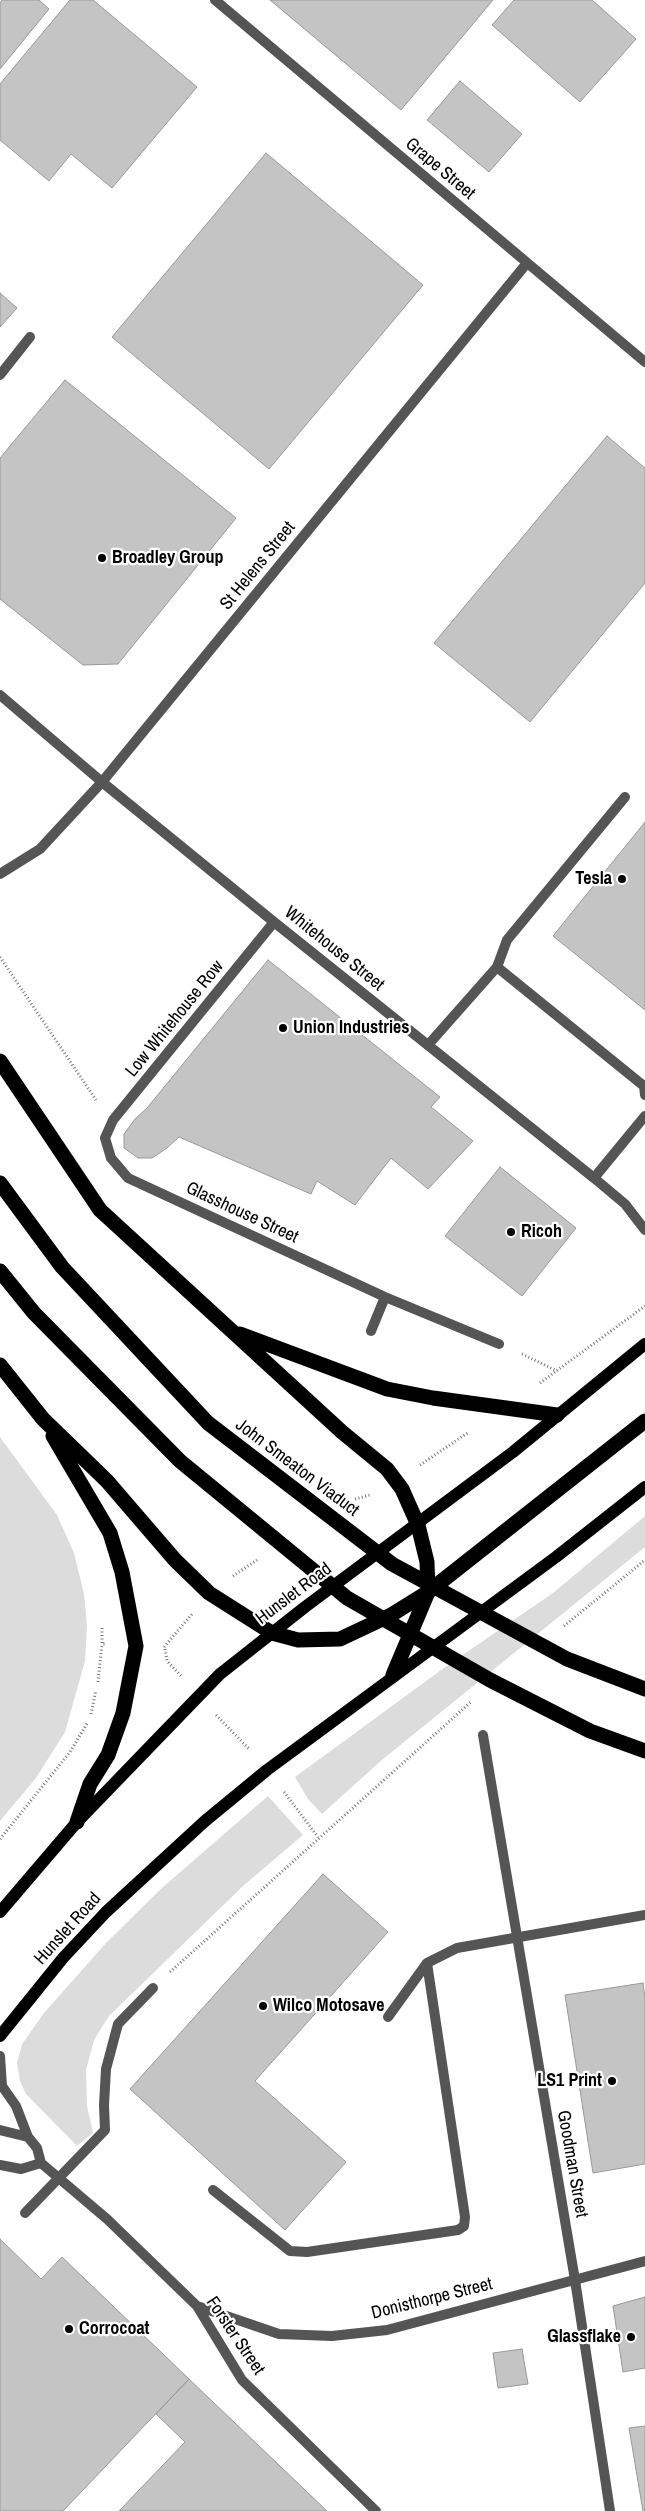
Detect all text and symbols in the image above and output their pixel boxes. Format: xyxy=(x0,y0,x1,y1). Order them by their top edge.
street label: Grape Street xyxy=(401,134,479,204)
street label: St Helens Street xyxy=(216,517,300,615)
place label: Broadley Group xyxy=(112,547,224,569)
marker: Broadley Group xyxy=(96,552,108,564)
place label: Tesla xyxy=(575,868,612,890)
marker: Tesla xyxy=(616,873,628,885)
street label: Whitehouse Street xyxy=(280,902,388,996)
street label: Low Whitehouse Row xyxy=(121,956,229,1082)
place label: Union Industries xyxy=(293,1017,409,1039)
marker: Union Industries xyxy=(277,1022,289,1034)
street label: Glasshouse Street xyxy=(182,1178,302,1248)
place label: Ricoh xyxy=(521,1221,562,1243)
marker: Ricoh xyxy=(505,1226,517,1238)
street label: John Smeaton Viaduct xyxy=(231,1415,363,1521)
street label: Hunslet Road xyxy=(252,1558,336,1630)
street label: Hunslet Road xyxy=(30,1889,106,1969)
place label: Wilco Motosave xyxy=(273,1995,384,2017)
marker: Wilco Motosave xyxy=(257,2000,269,2012)
place label: LS1 Print xyxy=(537,2070,602,2092)
marker: LS1 Print xyxy=(606,2075,618,2087)
street label: Goodman Street xyxy=(552,2109,592,2219)
street label: Donisthorpe Street xyxy=(369,2274,495,2324)
street label: Forster Street xyxy=(201,2293,269,2379)
place label: Corrocoat xyxy=(79,2318,150,2340)
marker: Corrocoat xyxy=(63,2323,75,2335)
place label: Glassflake xyxy=(547,2326,621,2348)
marker: Glassflake xyxy=(625,2331,637,2343)

